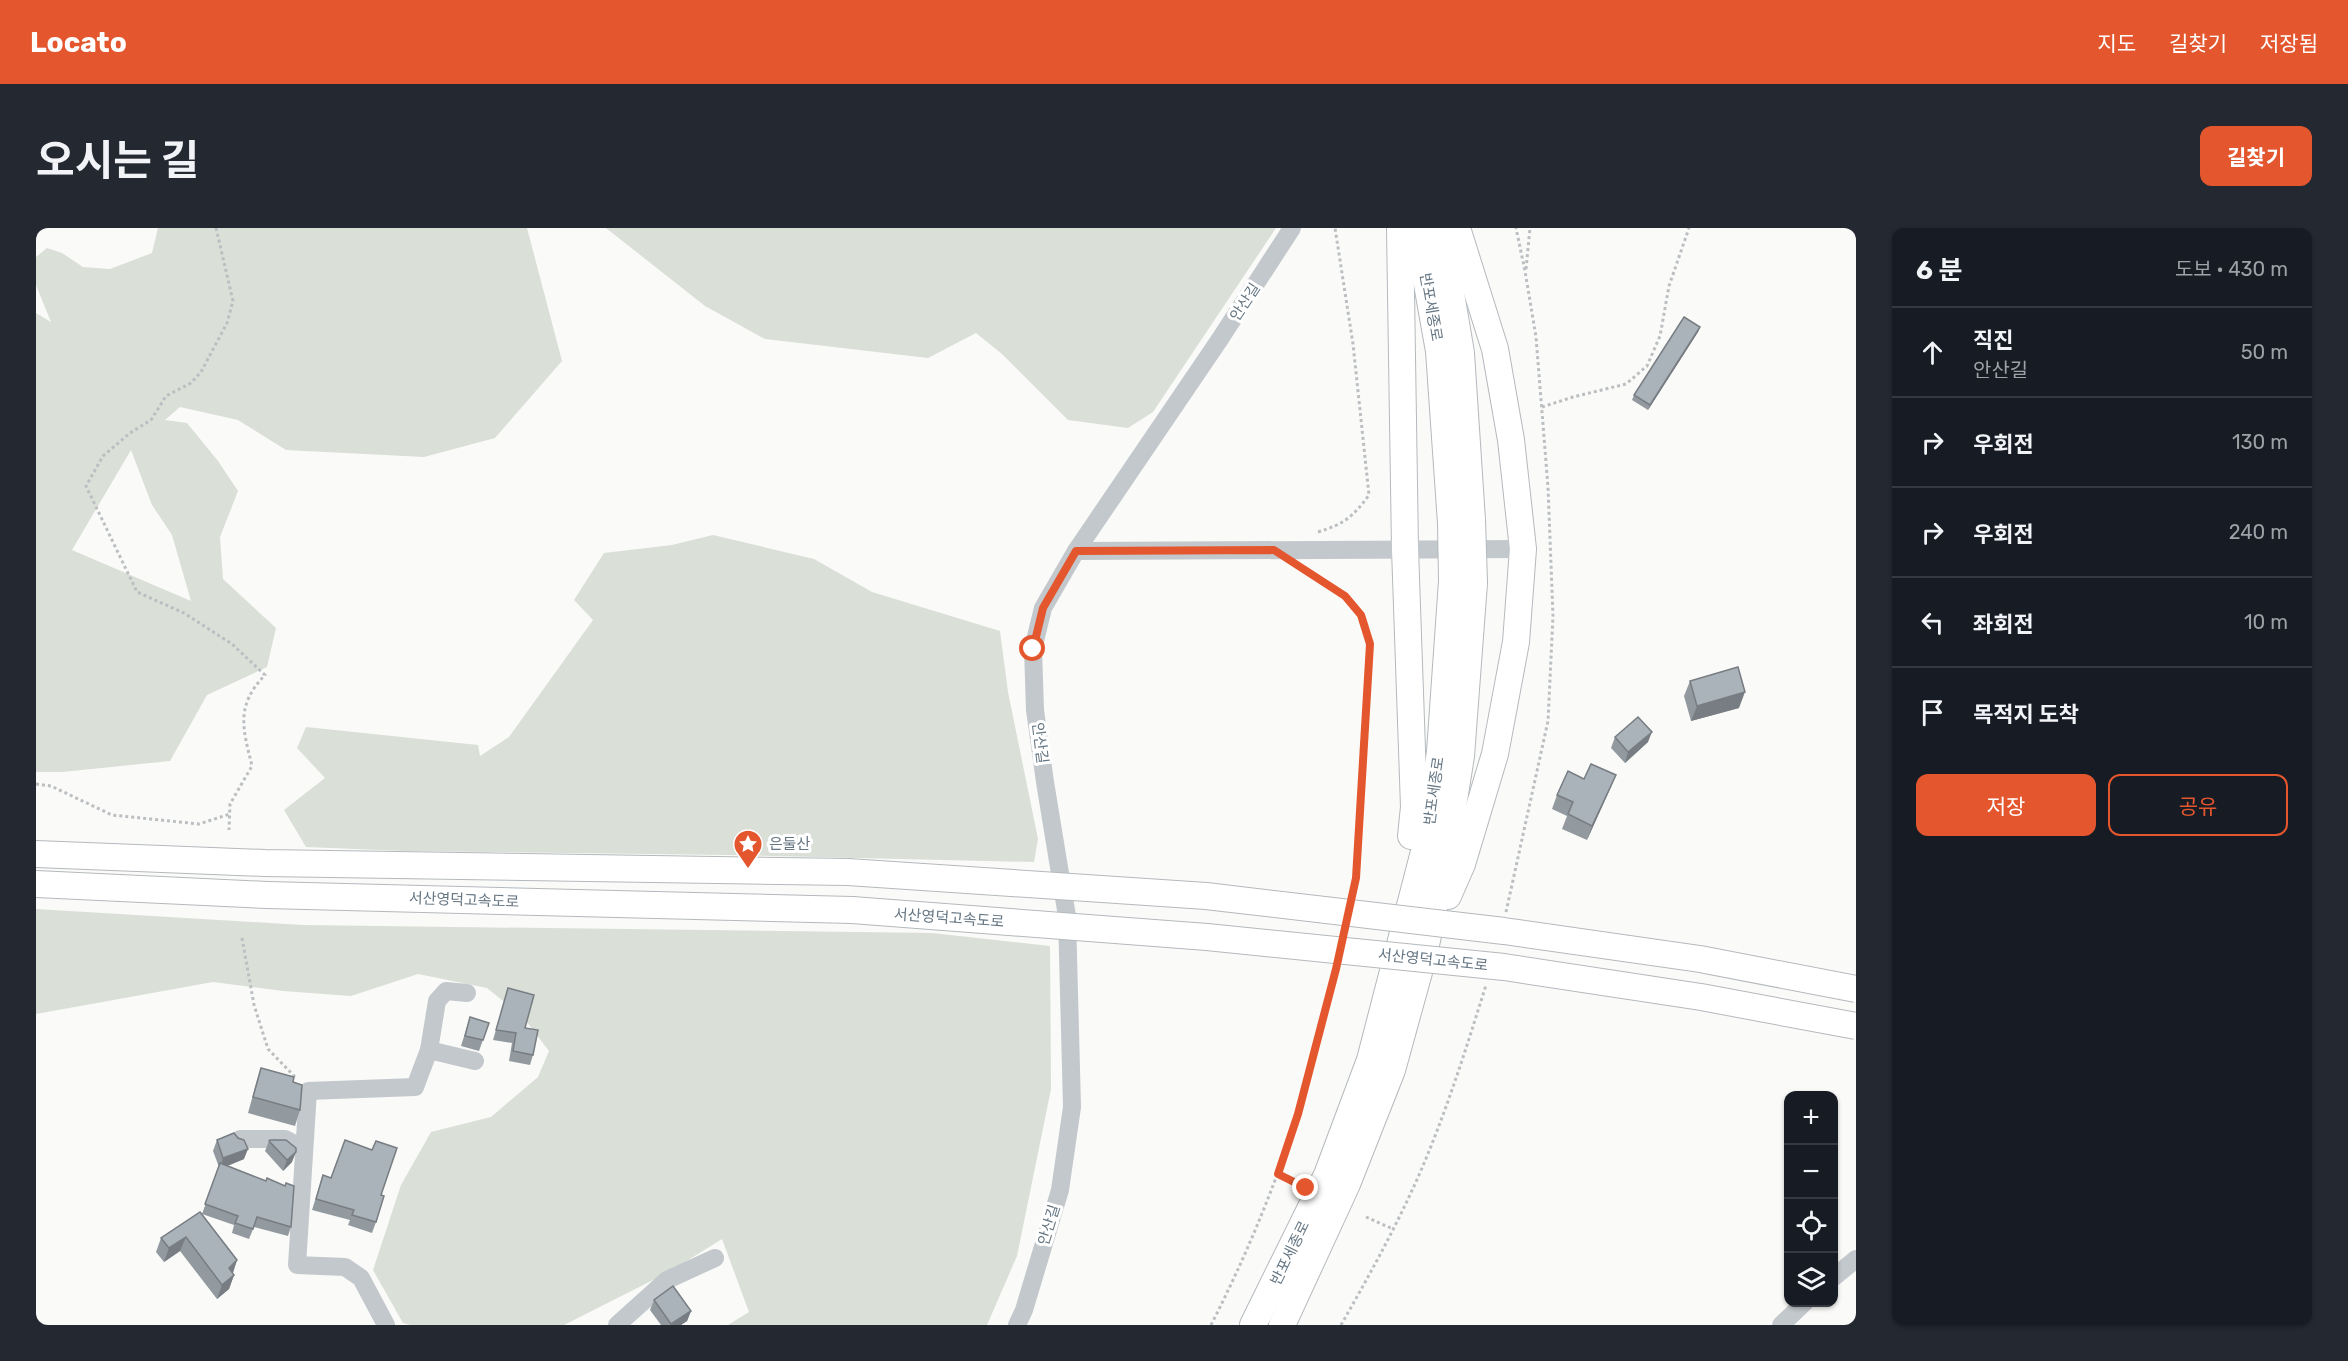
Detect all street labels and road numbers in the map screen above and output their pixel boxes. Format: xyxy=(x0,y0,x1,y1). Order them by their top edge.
street label: 반포세종로 xyxy=(1416,271,1446,343)
street label: 안산길 xyxy=(1226,280,1264,324)
street label: 안산길 xyxy=(1029,721,1051,765)
street label: 반포세종로 xyxy=(1420,756,1448,826)
street label: 서산영덕고속도로 xyxy=(409,889,519,911)
street label: 서산영덕고속도로 xyxy=(893,905,1005,931)
street label: 서산영덕고속도로 xyxy=(1377,945,1489,975)
street label: 안산길 xyxy=(1034,1203,1064,1247)
street label: 반포세종로 xyxy=(1267,1218,1313,1288)

